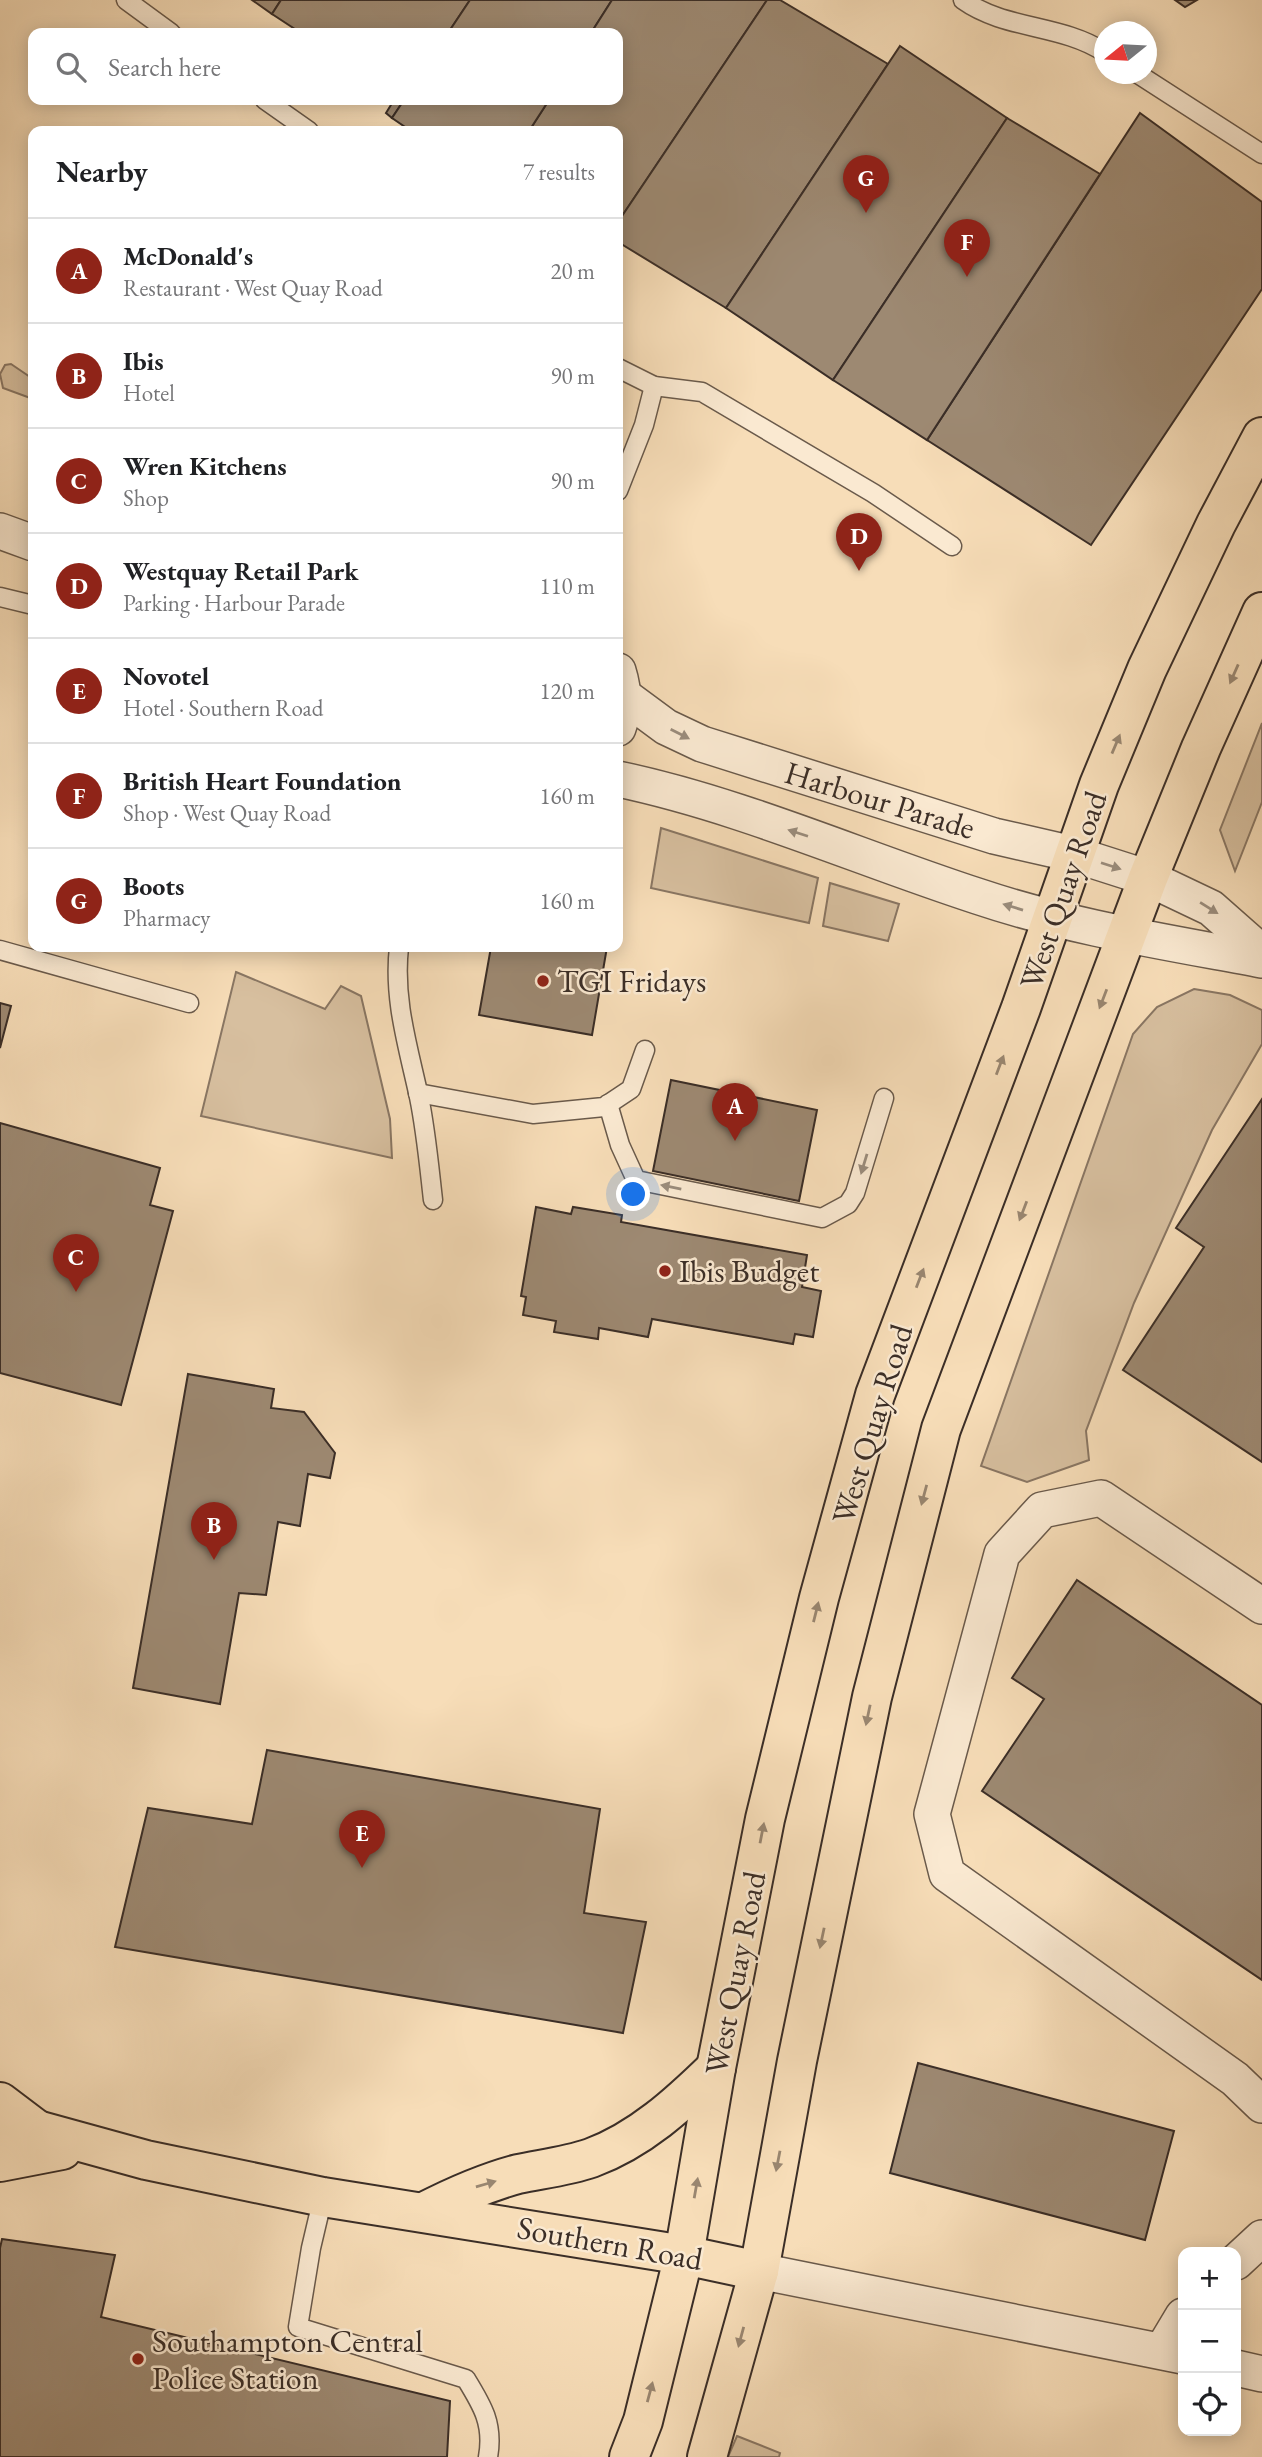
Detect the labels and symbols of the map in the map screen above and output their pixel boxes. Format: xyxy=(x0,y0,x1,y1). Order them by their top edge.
north arrow xyxy=(1094,21,1157,84)
pin: G xyxy=(843,155,889,213)
pin: F xyxy=(944,219,990,277)
pin: D xyxy=(836,513,882,571)
one-way arrow xyxy=(1228,664,1239,685)
one-way arrow xyxy=(670,728,690,739)
one-way arrow xyxy=(1111,734,1122,755)
street label: Harbour Parade xyxy=(780,751,980,849)
street label: West Quay Road xyxy=(1010,785,1117,994)
one-way arrow xyxy=(788,827,809,837)
one-way arrow xyxy=(1100,861,1121,872)
one-way arrow xyxy=(1003,902,1024,912)
one-way arrow xyxy=(1199,902,1219,915)
place label: TGI Fridays xyxy=(557,960,706,1002)
marker: TGI Fridays xyxy=(535,973,551,989)
one-way arrow xyxy=(1098,988,1109,1009)
one-way arrow xyxy=(995,1054,1006,1075)
pin: A xyxy=(712,1083,758,1141)
one-way arrow xyxy=(858,1153,868,1174)
your location xyxy=(616,1177,650,1211)
one-way arrow xyxy=(660,1182,682,1193)
one-way arrow xyxy=(1018,1201,1029,1222)
pin: C xyxy=(53,1234,99,1292)
place label: Ibis Budget xyxy=(679,1250,819,1292)
marker: Ibis Budget xyxy=(657,1263,673,1279)
one-way arrow xyxy=(914,1267,925,1288)
street label: West Quay Road xyxy=(822,1318,923,1529)
one-way arrow xyxy=(918,1484,929,1506)
pin: B xyxy=(191,1502,237,1560)
one-way arrow xyxy=(811,1600,822,1622)
one-way arrow xyxy=(863,1704,874,1726)
pin: E xyxy=(339,1810,385,1868)
one-way arrow xyxy=(757,1822,768,1844)
street label: West Quay Road xyxy=(695,1867,775,2078)
one-way arrow xyxy=(817,1927,828,1949)
one-way arrow xyxy=(772,2150,783,2172)
one-way arrow xyxy=(691,2176,702,2198)
one-way arrow xyxy=(476,2178,497,2188)
street label: Southern Road xyxy=(514,2206,707,2280)
place label: Southampton Central Police Station xyxy=(152,2320,423,2399)
one-way arrow xyxy=(735,2326,746,2348)
marker: Southampton Central Police Station xyxy=(130,2351,146,2367)
one-way arrow xyxy=(645,2381,656,2403)

